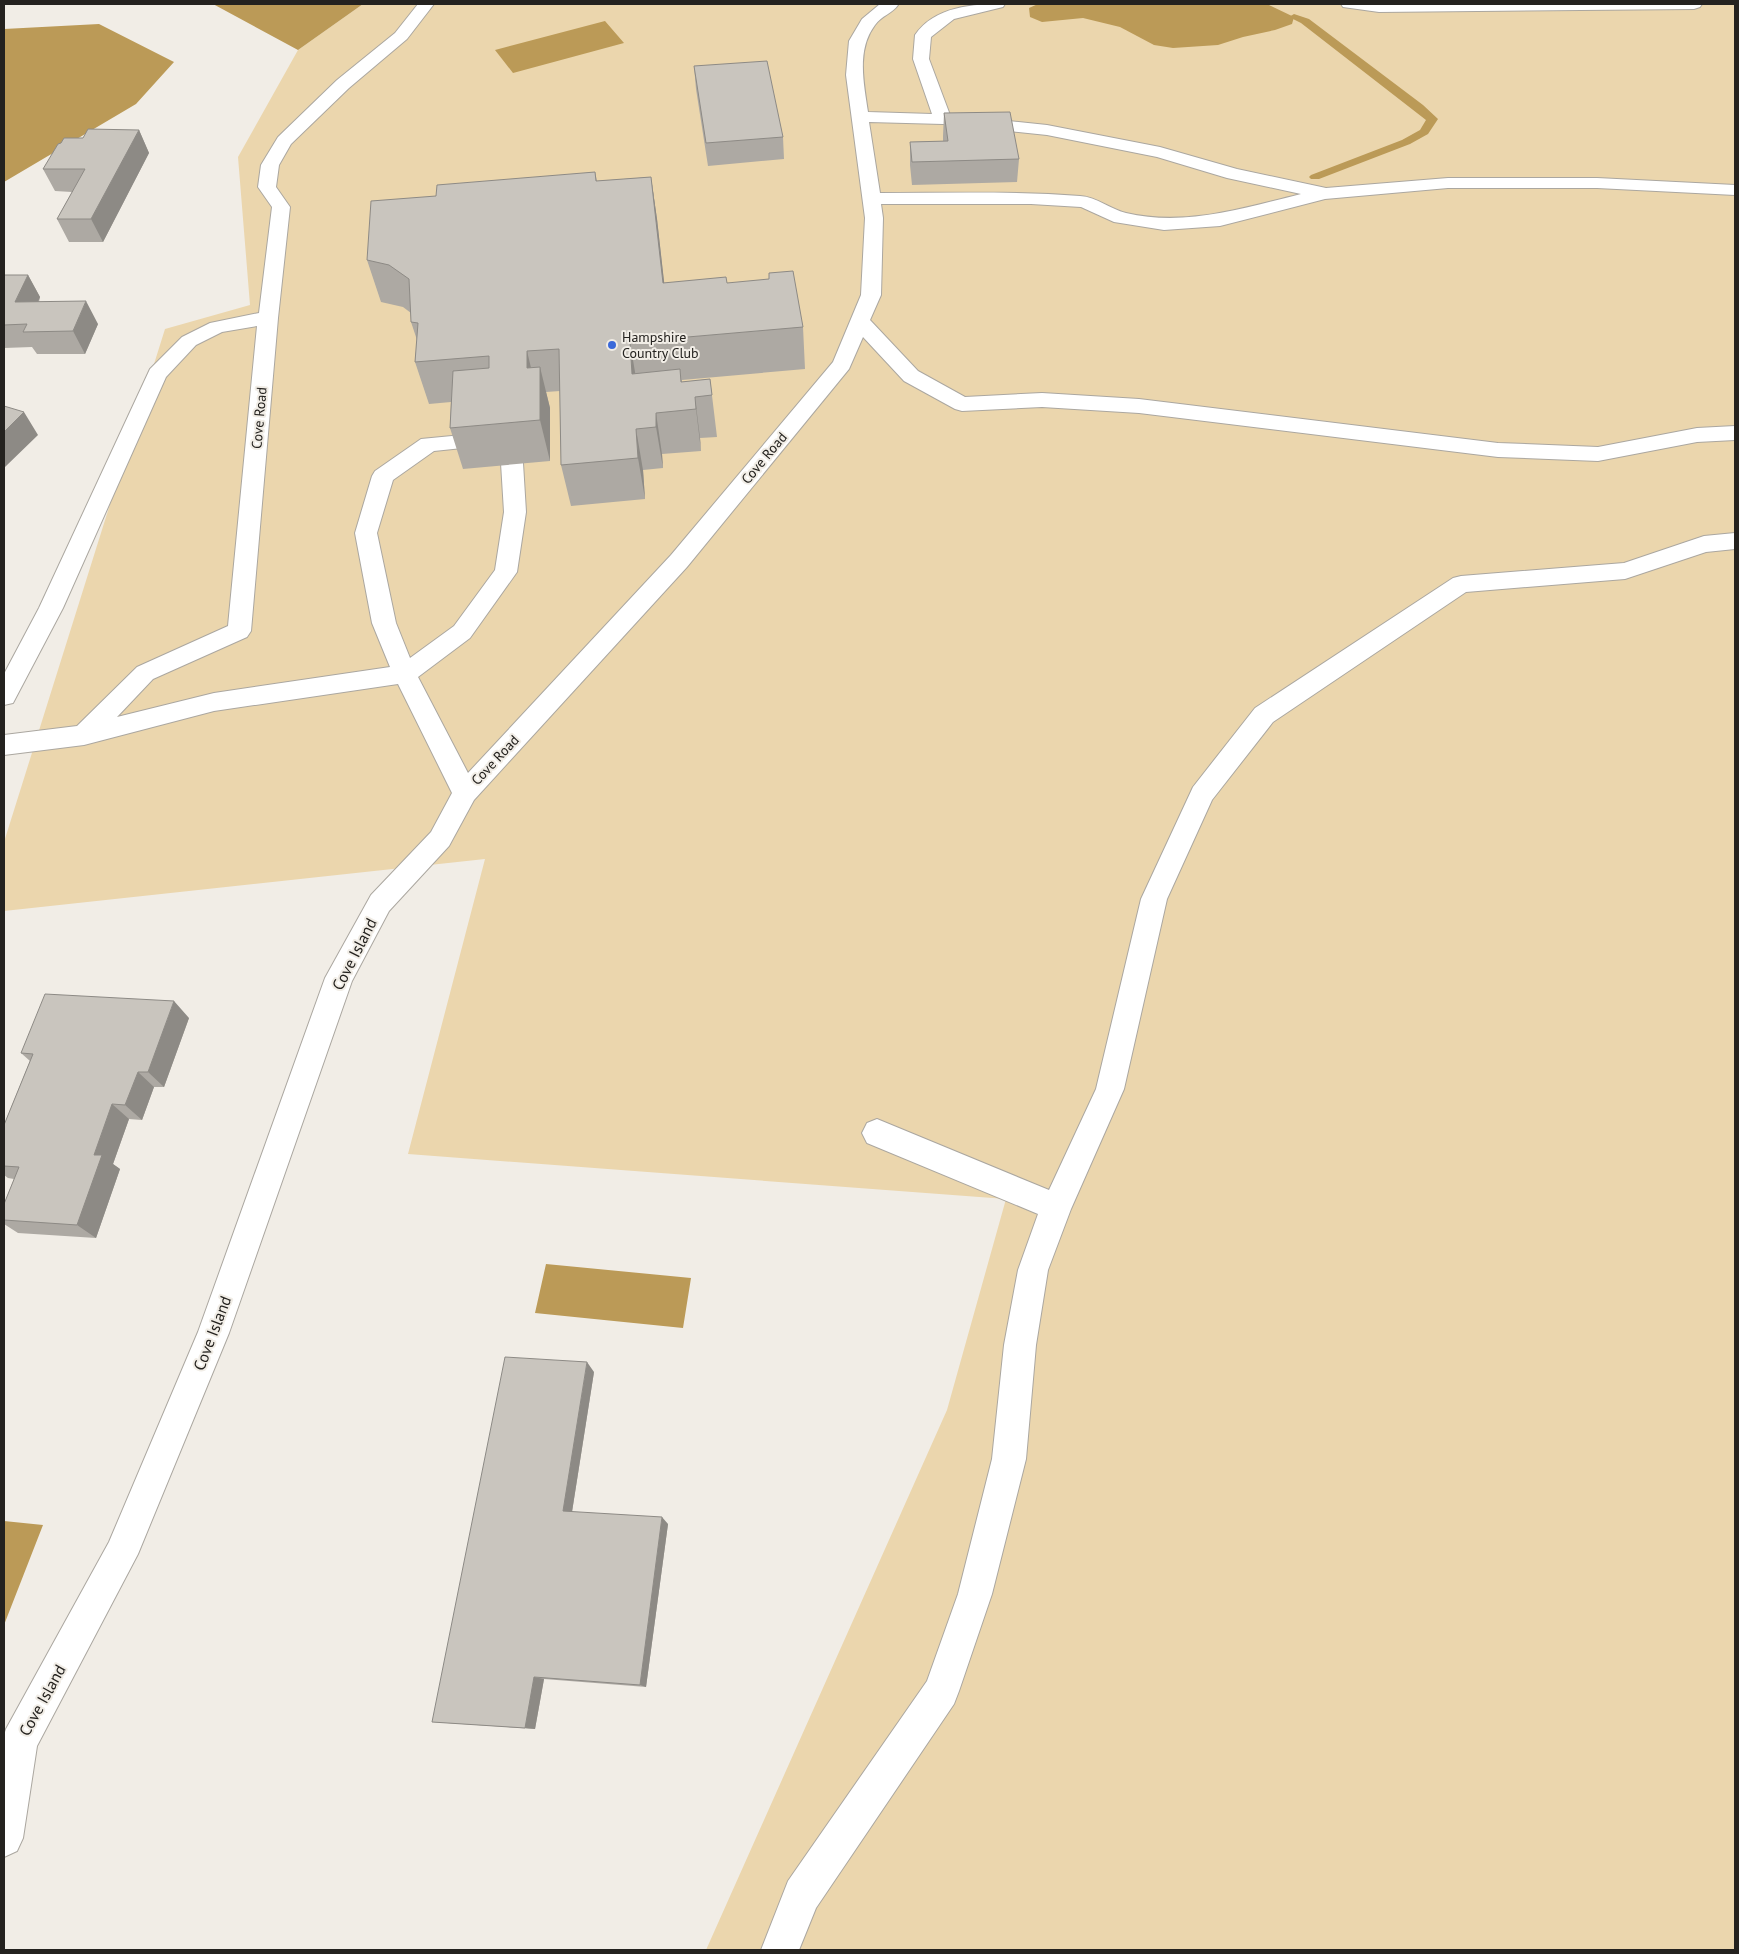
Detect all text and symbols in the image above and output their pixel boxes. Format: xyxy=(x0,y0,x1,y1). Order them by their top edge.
place label: Hampshire Country Club xyxy=(622,328,699,362)
marker: Hampshire Country Club xyxy=(606,339,618,351)
street label: Cove Road xyxy=(247,386,271,450)
street label: Cove Road xyxy=(737,428,791,488)
street label: Cove Road xyxy=(467,731,523,789)
street label: Cove Island xyxy=(327,915,381,993)
street label: Cove Island xyxy=(189,1293,235,1373)
street label: Cove Island xyxy=(14,1661,70,1739)

